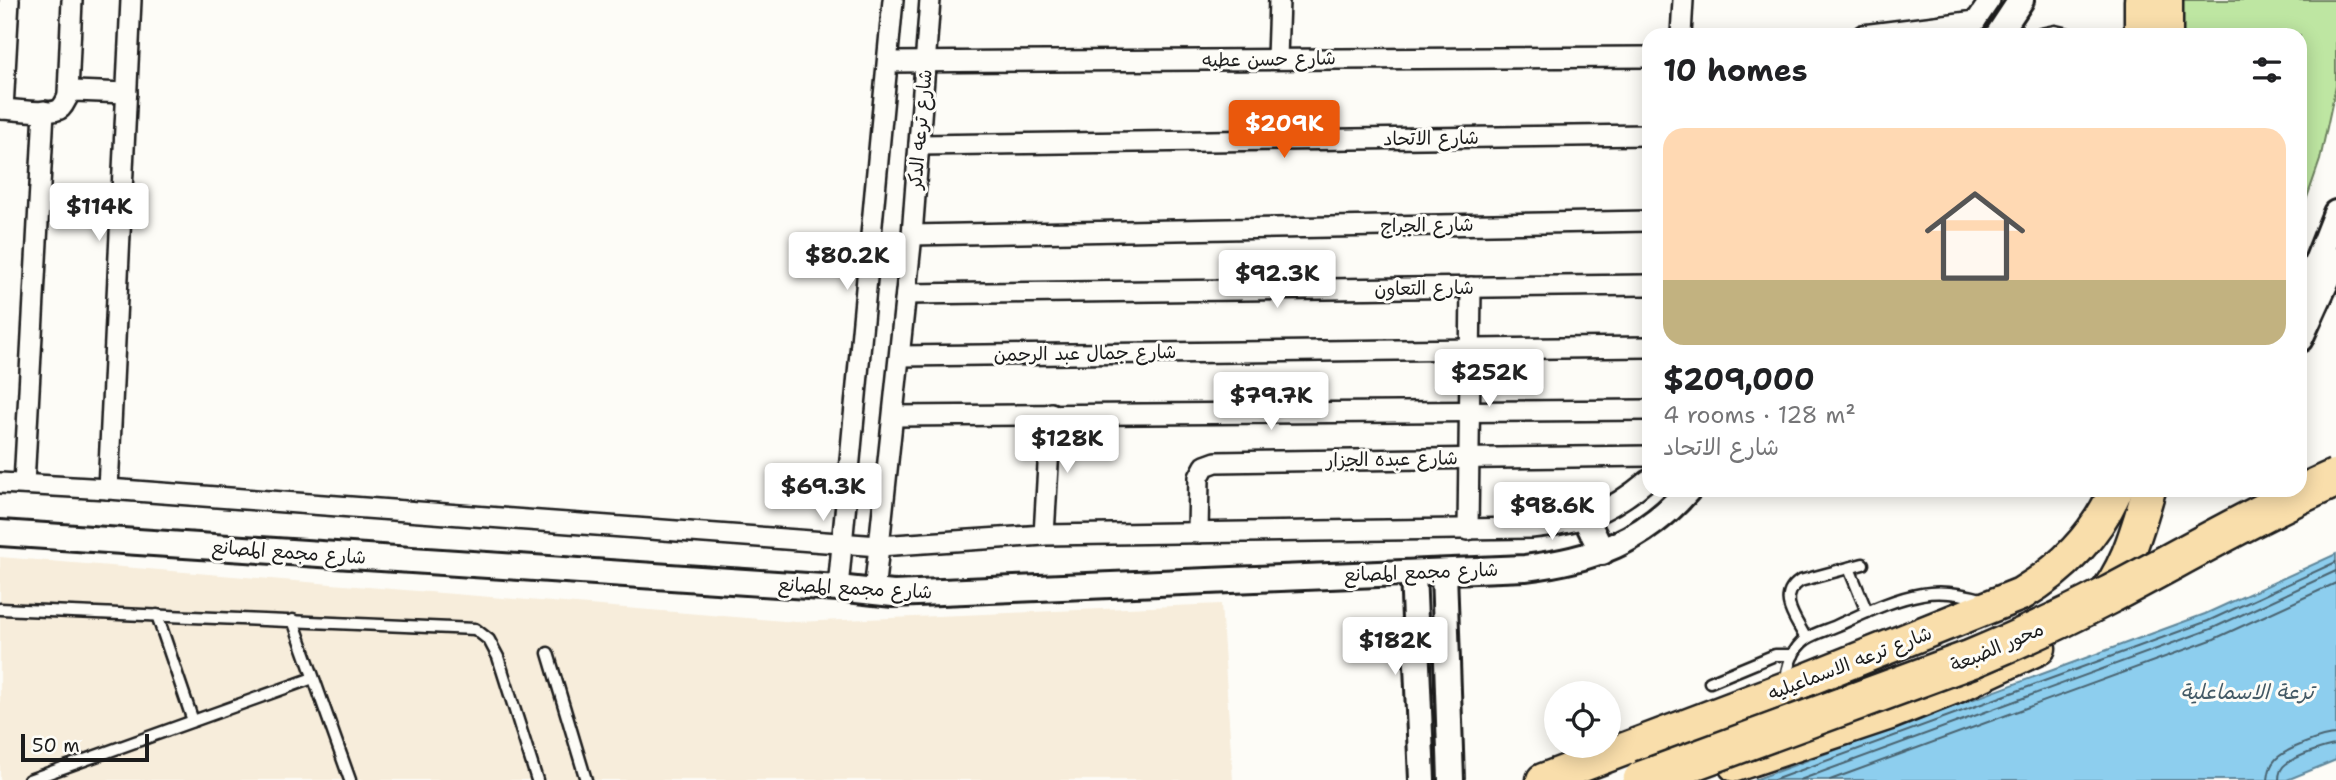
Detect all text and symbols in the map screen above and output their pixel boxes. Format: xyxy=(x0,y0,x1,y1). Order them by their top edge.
street label: شارع حسن عطيه xyxy=(1202,45,1336,74)
text: 10 homes xyxy=(1663,50,1808,91)
icon: filters xyxy=(2248,51,2286,89)
street label: شارع ترعه الدكر xyxy=(902,68,939,192)
pin: $209K xyxy=(1235,100,1333,160)
text: $209K xyxy=(1245,108,1323,138)
street label: شارع الاتحاد xyxy=(1383,125,1479,152)
icon: home xyxy=(1912,173,2038,299)
pin: $114K xyxy=(50,184,148,243)
text: $114K xyxy=(66,191,132,221)
street label: شارع الجراج xyxy=(1380,212,1474,239)
pin: $80.2K xyxy=(790,232,904,292)
text: $80.2K xyxy=(805,240,889,270)
pin: $92.3K xyxy=(1220,250,1334,310)
text: $92.3K xyxy=(1235,258,1319,288)
street label: شارع التعاون xyxy=(1374,275,1474,302)
street label: شارع جمال عبد الرحمن xyxy=(993,339,1177,368)
pin: $252K xyxy=(1440,350,1538,409)
text: $252K xyxy=(1451,357,1527,387)
text: $209,000 xyxy=(1663,359,1815,400)
pin: $79.7K xyxy=(1214,372,1328,432)
text: $79.7K xyxy=(1230,380,1312,410)
text: 4 rooms · 128 m² xyxy=(1663,400,1856,430)
pin: $128K xyxy=(1018,416,1116,475)
text: $128K xyxy=(1031,423,1103,453)
text: شارع الاتحاد xyxy=(1663,432,1779,462)
street label: شارع عبده الجزار xyxy=(1324,445,1458,474)
pin: $69.3K xyxy=(766,463,880,523)
text: $69.3K xyxy=(781,471,865,501)
pin: $98.6K xyxy=(1495,482,1609,542)
text: $98.6K xyxy=(1510,490,1594,520)
street label: شارع مجمع المصانع xyxy=(211,534,367,571)
street label: شارع مجمع المصانع xyxy=(1343,557,1499,588)
street label: شارع مجمع المصانع xyxy=(777,571,933,606)
street label: محور الضبعة xyxy=(1947,616,2047,678)
pin: $182K xyxy=(1346,618,1444,677)
street label: شارع ترعه الاسماعيليه xyxy=(1764,620,1936,707)
text: $182K xyxy=(1359,625,1431,655)
water label: ترعة الاسماعلية xyxy=(2180,678,2317,706)
map controls xyxy=(1544,681,1621,758)
button: locate xyxy=(1544,681,1621,758)
scale bar xyxy=(21,731,149,763)
text: 50 m xyxy=(32,733,80,758)

